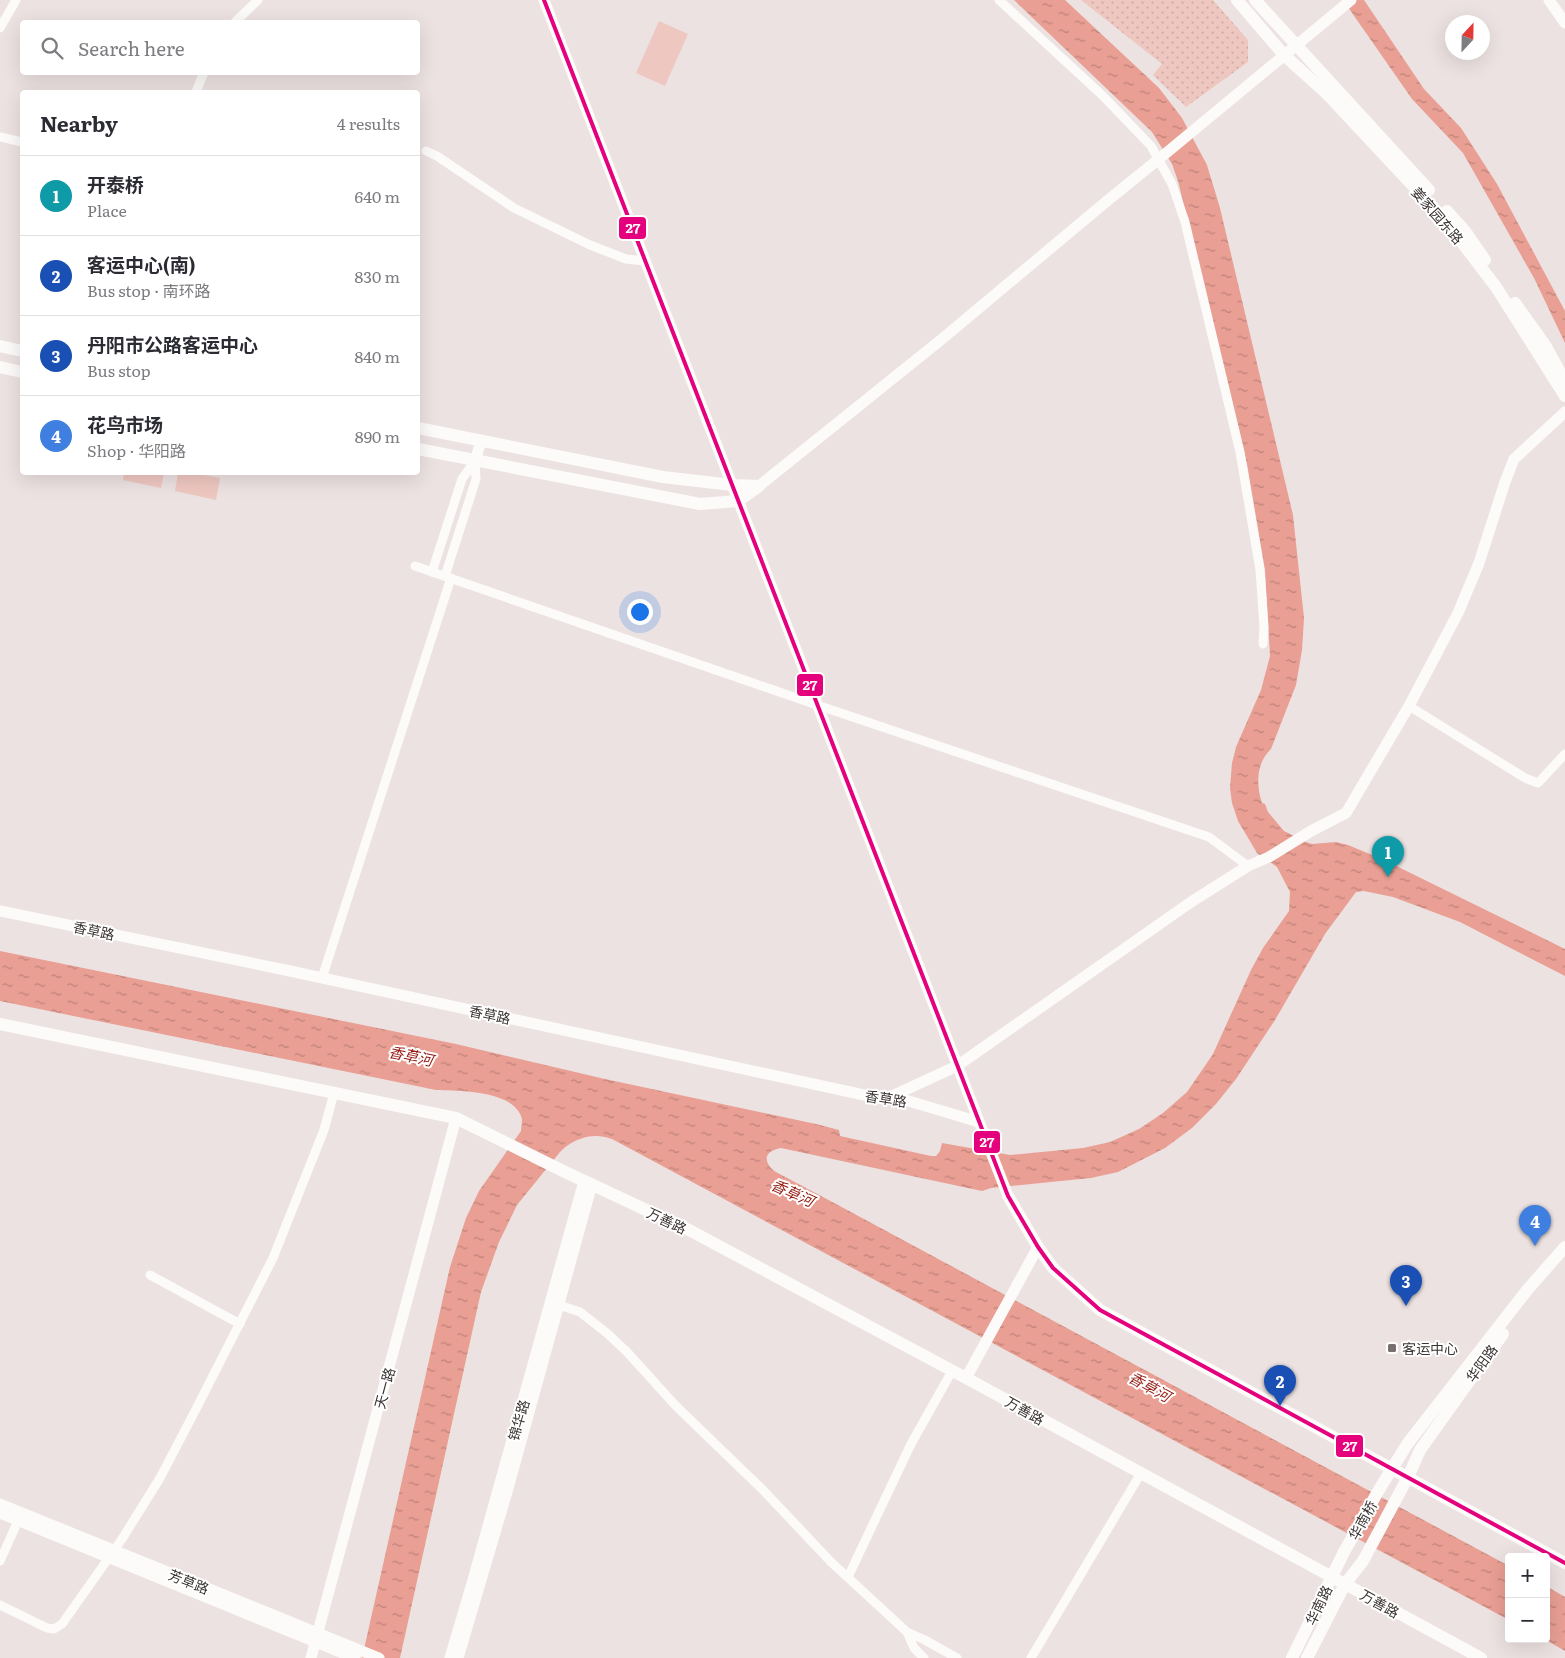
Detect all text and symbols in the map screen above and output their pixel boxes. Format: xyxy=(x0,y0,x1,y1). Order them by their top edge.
north arrow xyxy=(1445,15,1490,60)
search box xyxy=(20,20,420,75)
icon: search xyxy=(38,34,66,62)
text: Search here xyxy=(78,34,185,62)
text: Nearby xyxy=(40,107,118,138)
text: 4 results xyxy=(337,111,400,135)
text: 开泰桥 xyxy=(87,170,144,198)
street label: 姜家园东路 xyxy=(1407,182,1469,248)
text: 1 xyxy=(53,184,59,208)
text: 640 m xyxy=(355,184,400,208)
text: Place xyxy=(87,198,127,222)
line badge: 27 xyxy=(618,216,647,240)
text: 27 xyxy=(626,217,641,237)
text: 客运中心(南) xyxy=(87,250,196,278)
text: 2 xyxy=(52,264,60,288)
text: 830 m xyxy=(355,264,400,288)
text: Bus stop · 南环路 xyxy=(87,278,210,302)
text: 丹阳市公路客运中心 xyxy=(87,330,258,358)
text: 3 xyxy=(52,344,60,368)
text: 840 m xyxy=(354,344,400,368)
text: Bus stop xyxy=(87,358,151,382)
text: 花鸟市场 xyxy=(87,410,163,438)
text: 4 xyxy=(51,424,61,448)
text: 890 m xyxy=(355,424,400,448)
text: Shop · 华阳路 xyxy=(87,438,186,462)
your location xyxy=(627,599,653,625)
line badge: 27 xyxy=(796,673,824,697)
text: 27 xyxy=(803,674,818,694)
pin: 1 xyxy=(1372,836,1404,877)
street label: 香草路 xyxy=(71,916,117,944)
street label: 香草路 xyxy=(467,1000,513,1028)
water label: 香草河 xyxy=(387,1039,438,1072)
street label: 香草路 xyxy=(864,1085,908,1111)
line badge: 27 xyxy=(973,1130,1001,1154)
text: 27 xyxy=(980,1131,995,1151)
water label: 香草河 xyxy=(768,1172,821,1213)
street label: 万善路 xyxy=(644,1202,690,1238)
pin: 4 xyxy=(1519,1205,1551,1246)
pin: 3 xyxy=(1390,1265,1422,1306)
place label: 客运中心 xyxy=(1402,1338,1458,1358)
street label: 华阳路 xyxy=(1461,1340,1501,1386)
marker: 客运中心 xyxy=(1386,1342,1398,1354)
street label: 天一路 xyxy=(369,1365,399,1411)
water label: 香草河 xyxy=(1125,1365,1178,1408)
pin: 2 xyxy=(1264,1365,1296,1406)
street label: 万善路 xyxy=(1002,1391,1048,1429)
street label: 锦华路 xyxy=(503,1397,533,1443)
line badge: 27 xyxy=(1335,1434,1364,1458)
text: 27 xyxy=(1343,1435,1358,1455)
street label: 华南桥 xyxy=(1343,1497,1381,1543)
map controls xyxy=(1505,1553,1550,1643)
button: + xyxy=(1505,1553,1550,1598)
street label: 芳草路 xyxy=(166,1564,212,1598)
street label: 华南路 xyxy=(1300,1582,1336,1628)
street label: 万善路 xyxy=(1357,1584,1403,1622)
button: − xyxy=(1505,1598,1550,1643)

